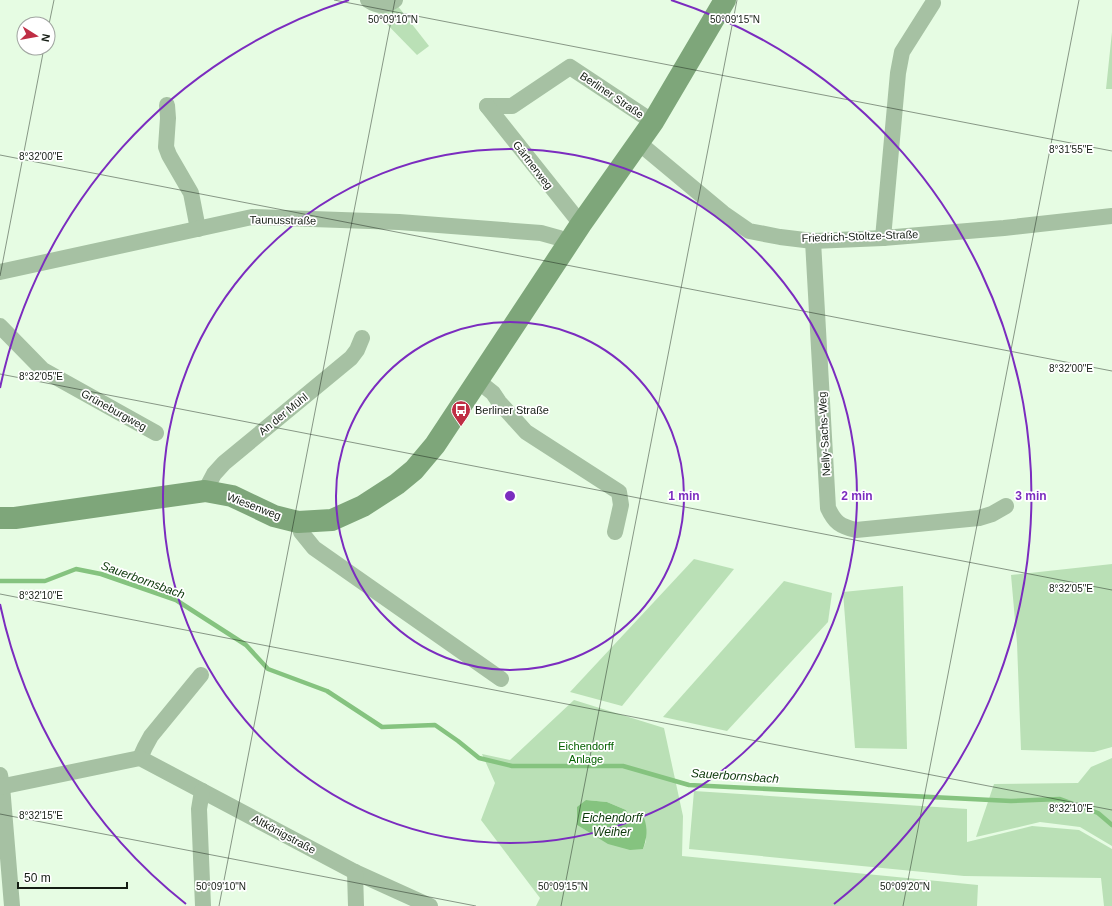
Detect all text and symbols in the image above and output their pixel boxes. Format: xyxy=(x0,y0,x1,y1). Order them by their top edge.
text: 50°09'10"N xyxy=(368,14,418,25)
text: 50°09'15"N xyxy=(710,14,760,25)
north arrow xyxy=(16,16,56,56)
text: N xyxy=(39,33,52,43)
street label: Berliner Straße xyxy=(578,69,646,121)
street label: Gärtnerweg xyxy=(511,139,555,191)
text: 8°31'55"E xyxy=(1049,144,1093,155)
text: 8°32'00"E xyxy=(19,151,63,162)
street label: Taunusstraße xyxy=(250,213,316,227)
street label: Friedrich-Stoltze-Straße xyxy=(801,228,919,244)
text: 8°32'00"E xyxy=(1049,363,1093,374)
text: 8°32'05"E xyxy=(19,371,63,382)
street label: Grüneburgweg xyxy=(79,387,149,433)
street label: An der Mühl xyxy=(256,391,310,437)
street label: Nelly-Sachs-Weg xyxy=(816,391,832,477)
bus stop icon: Berliner Straße xyxy=(450,399,472,427)
place label: Berliner Straße xyxy=(475,404,549,416)
centre of rings xyxy=(503,489,517,503)
text: 1 min xyxy=(668,489,700,503)
text: 2 min xyxy=(841,489,873,503)
text: 3 min xyxy=(1015,489,1047,503)
street label: Wiesenweg xyxy=(225,490,283,522)
water label: Sauerbornsbach xyxy=(99,558,187,602)
text: 8°32'05"E xyxy=(1049,583,1093,594)
text: 8°32'10"E xyxy=(19,590,63,601)
park label: Eichendorff Anlage xyxy=(558,740,615,765)
water label: Sauerbornsbach xyxy=(691,766,780,786)
text: 8°32'10"E xyxy=(1049,803,1093,814)
text: 8°32'15"E xyxy=(19,810,63,821)
water label: Eichendorff Weiher xyxy=(582,811,644,839)
street label: Altkönigstraße xyxy=(250,812,318,856)
scale bar xyxy=(18,864,127,890)
text: 50 m xyxy=(24,871,51,885)
text: 50°09'10"N xyxy=(196,881,246,892)
text: 50°09'15"N xyxy=(538,881,588,892)
text: 50°09'20"N xyxy=(880,881,930,892)

